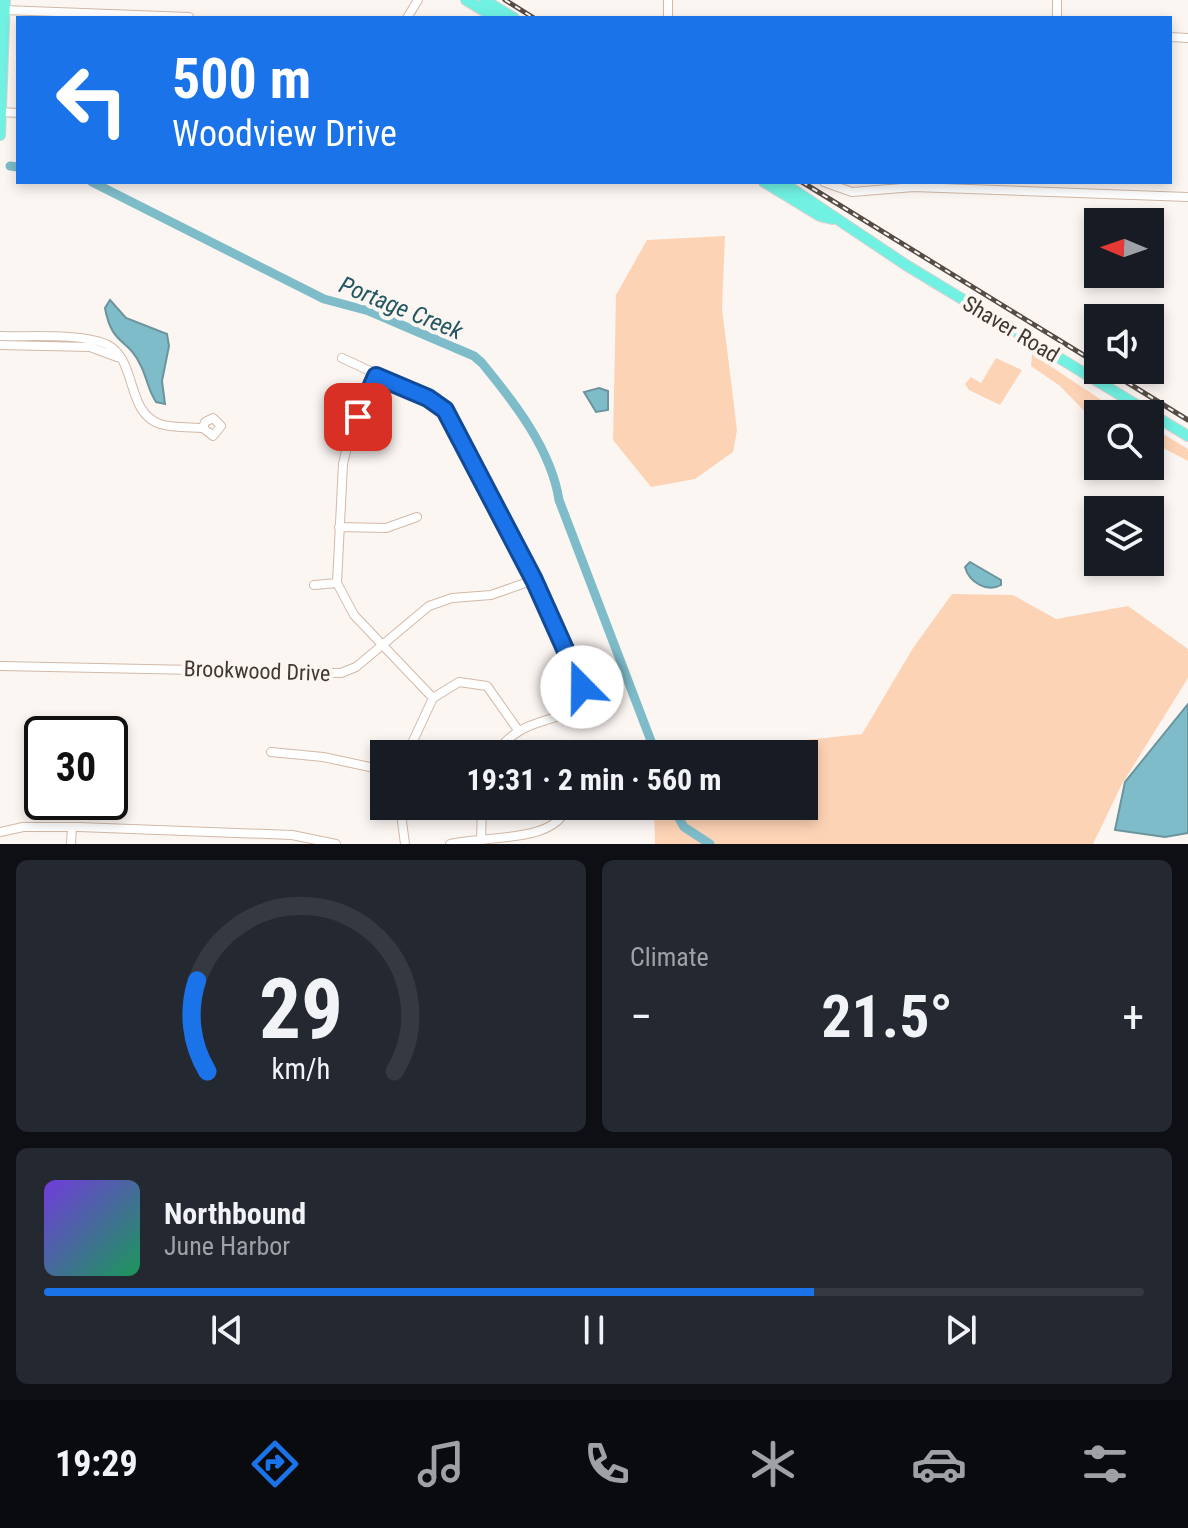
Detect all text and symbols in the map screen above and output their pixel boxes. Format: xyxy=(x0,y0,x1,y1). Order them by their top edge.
text: 500 m xyxy=(172,46,311,112)
icon: left xyxy=(40,48,144,152)
text: Woodview Drive xyxy=(172,113,397,155)
north arrow xyxy=(1084,208,1164,288)
map controls xyxy=(1084,208,1164,576)
water label: Portage Creek xyxy=(335,271,467,346)
street label: Shaver Road xyxy=(958,290,1064,368)
button: sound xyxy=(1084,304,1164,384)
pin xyxy=(324,383,392,451)
icon: arrive xyxy=(336,395,380,439)
button: search xyxy=(1084,400,1164,480)
button: layers xyxy=(1084,496,1164,576)
position arrow xyxy=(540,645,624,729)
street label: Brookwood Drive xyxy=(183,656,331,686)
speed limit sign: 30 xyxy=(24,716,128,820)
text: 19:31 · 2 min · 560 m xyxy=(467,762,721,797)
text: Climate xyxy=(630,942,709,972)
text: 29 xyxy=(259,961,343,1058)
text: 21.5° xyxy=(821,981,953,1052)
text: − xyxy=(630,991,652,1043)
text: + xyxy=(1122,991,1144,1043)
text: km/h xyxy=(272,1052,330,1086)
text: Northbound xyxy=(164,1196,306,1231)
text: June Harbor xyxy=(164,1231,290,1261)
icon: previous xyxy=(205,1308,249,1352)
icon: pause xyxy=(572,1308,616,1352)
icon: next xyxy=(939,1308,983,1352)
icon: directions xyxy=(247,1436,303,1492)
icon: music xyxy=(413,1436,469,1492)
icon: phone xyxy=(579,1436,635,1492)
icon: climate xyxy=(745,1436,801,1492)
icon: car xyxy=(911,1436,967,1492)
icon: filters xyxy=(1077,1436,1133,1492)
text: 19:29 xyxy=(55,1443,138,1485)

